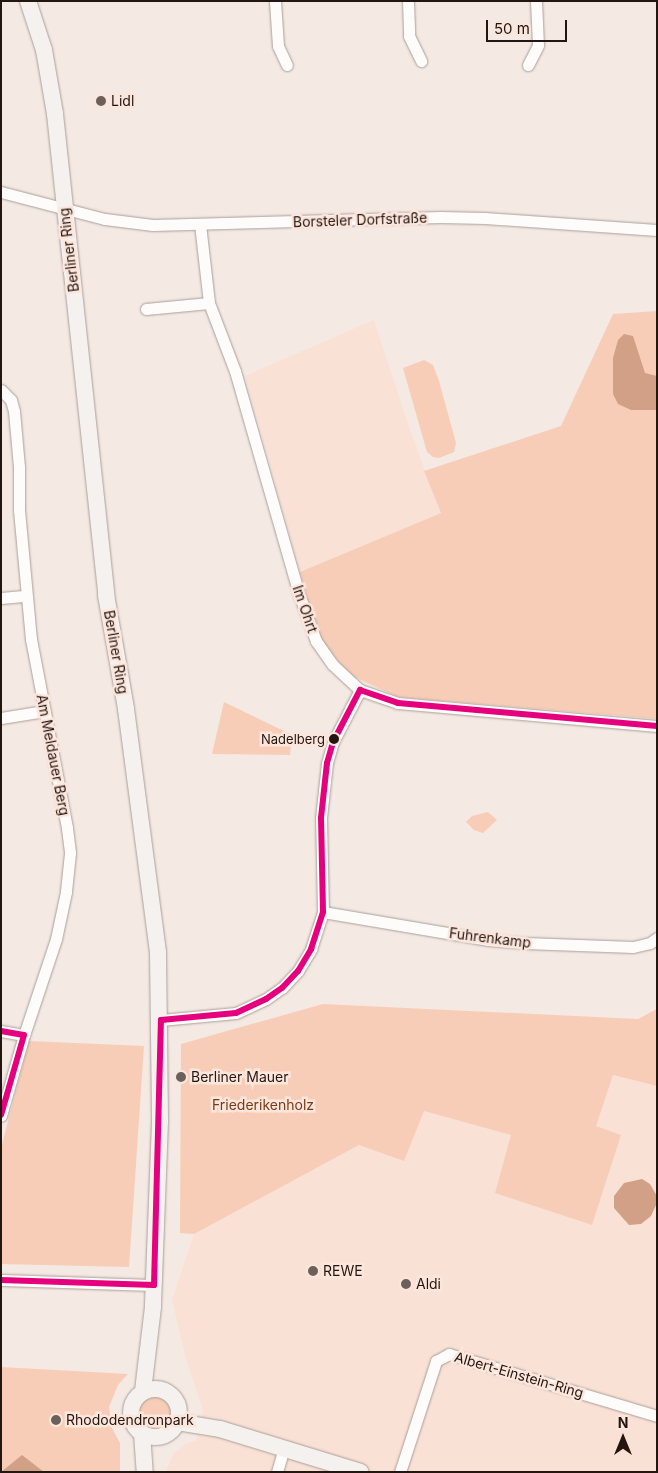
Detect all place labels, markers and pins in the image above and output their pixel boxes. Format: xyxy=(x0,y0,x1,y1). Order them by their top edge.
place label: Lidl xyxy=(111,93,134,109)
marker: Lidl xyxy=(95,95,107,107)
place label: Nadelberg xyxy=(261,731,325,747)
marker: Nadelberg xyxy=(329,734,339,744)
place label: Berliner Mauer xyxy=(191,1069,288,1085)
marker: Berliner Mauer xyxy=(175,1071,187,1083)
place label: REWE xyxy=(323,1263,363,1279)
marker: REWE xyxy=(307,1265,319,1277)
place label: Aldi xyxy=(416,1276,441,1292)
marker: Aldi xyxy=(400,1278,412,1290)
place label: Rhododendronpark xyxy=(66,1412,194,1428)
marker: Rhododendronpark xyxy=(50,1414,62,1426)

